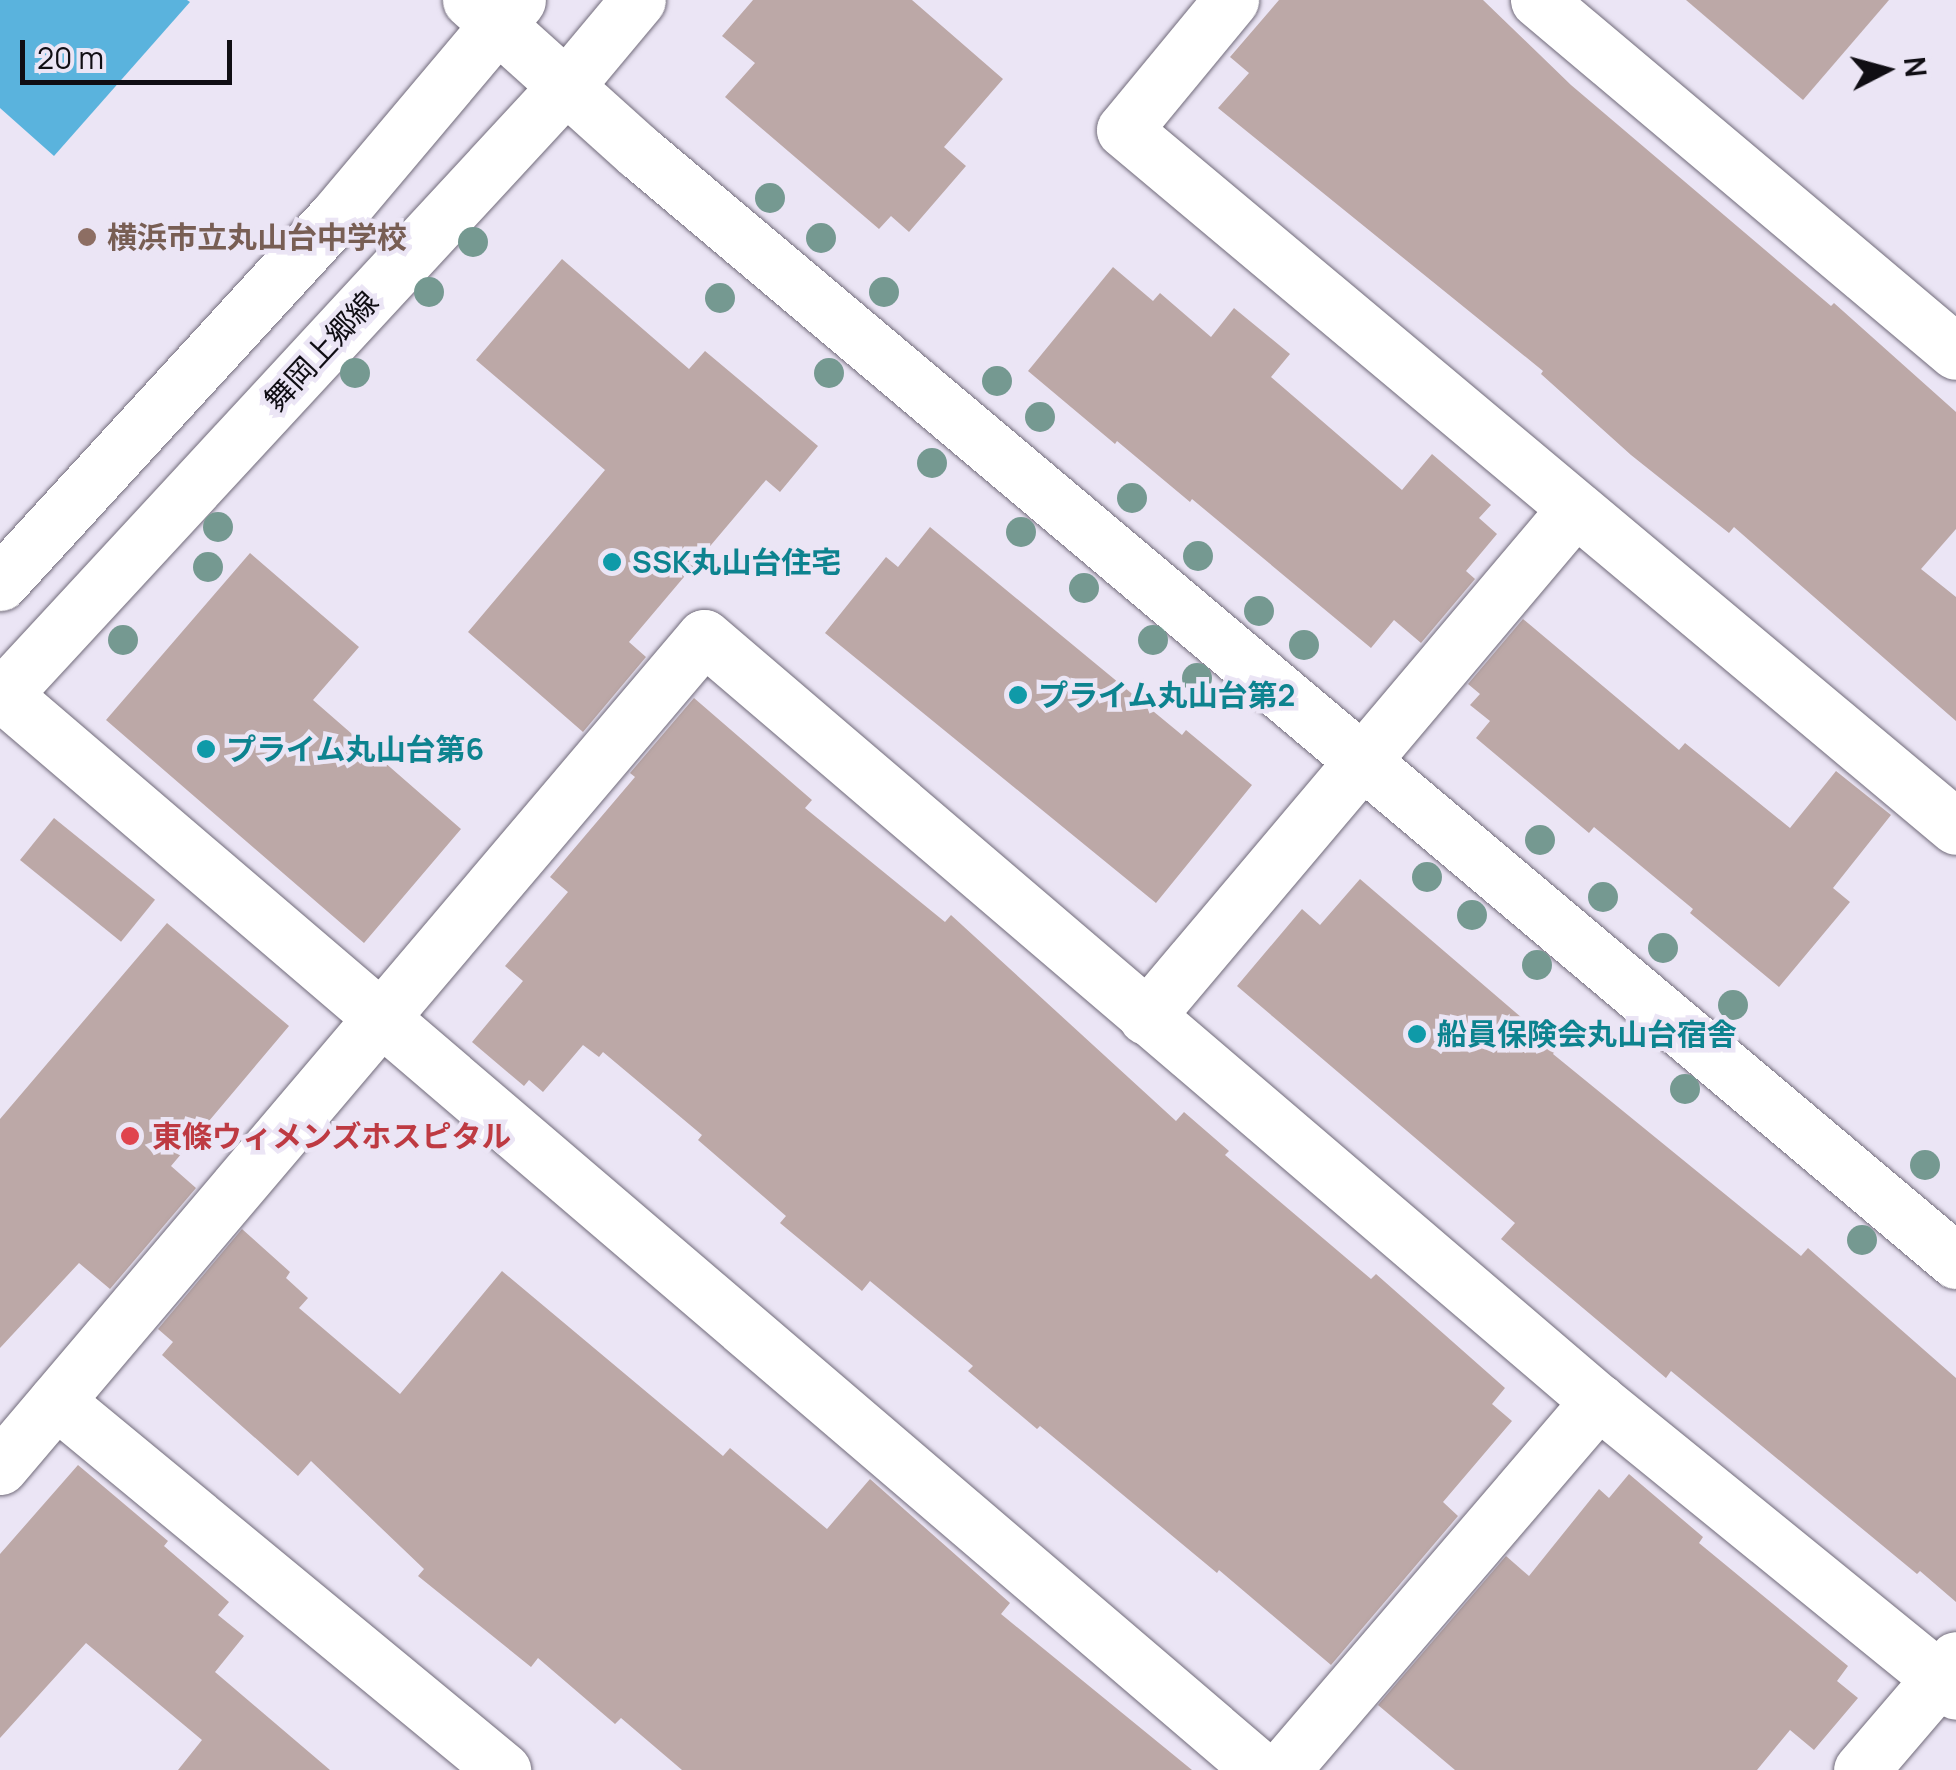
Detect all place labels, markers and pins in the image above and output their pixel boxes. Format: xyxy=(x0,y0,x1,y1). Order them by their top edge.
place label: 横浜市立丸山台中学校 xyxy=(107,219,407,255)
marker: 横浜市立丸山台中学校 xyxy=(76,226,98,248)
place label: SSK丸山台住宅 xyxy=(632,544,841,580)
marker: SSK丸山台住宅 xyxy=(601,551,623,573)
place label: プライム丸山台第2 xyxy=(1038,677,1296,713)
marker: プライム丸山台第2 xyxy=(1007,684,1029,706)
place label: プライム丸山台第6 xyxy=(226,731,485,767)
marker: プライム丸山台第6 xyxy=(195,738,217,760)
place label: 船員保険会丸山台宿舎 xyxy=(1437,1016,1737,1052)
marker: 船員保険会丸山台宿舎 xyxy=(1406,1023,1428,1045)
place label: 東條ウィメンズホスピタル xyxy=(152,1118,512,1154)
marker: 東條ウィメンズホスピタル xyxy=(117,1123,143,1149)

